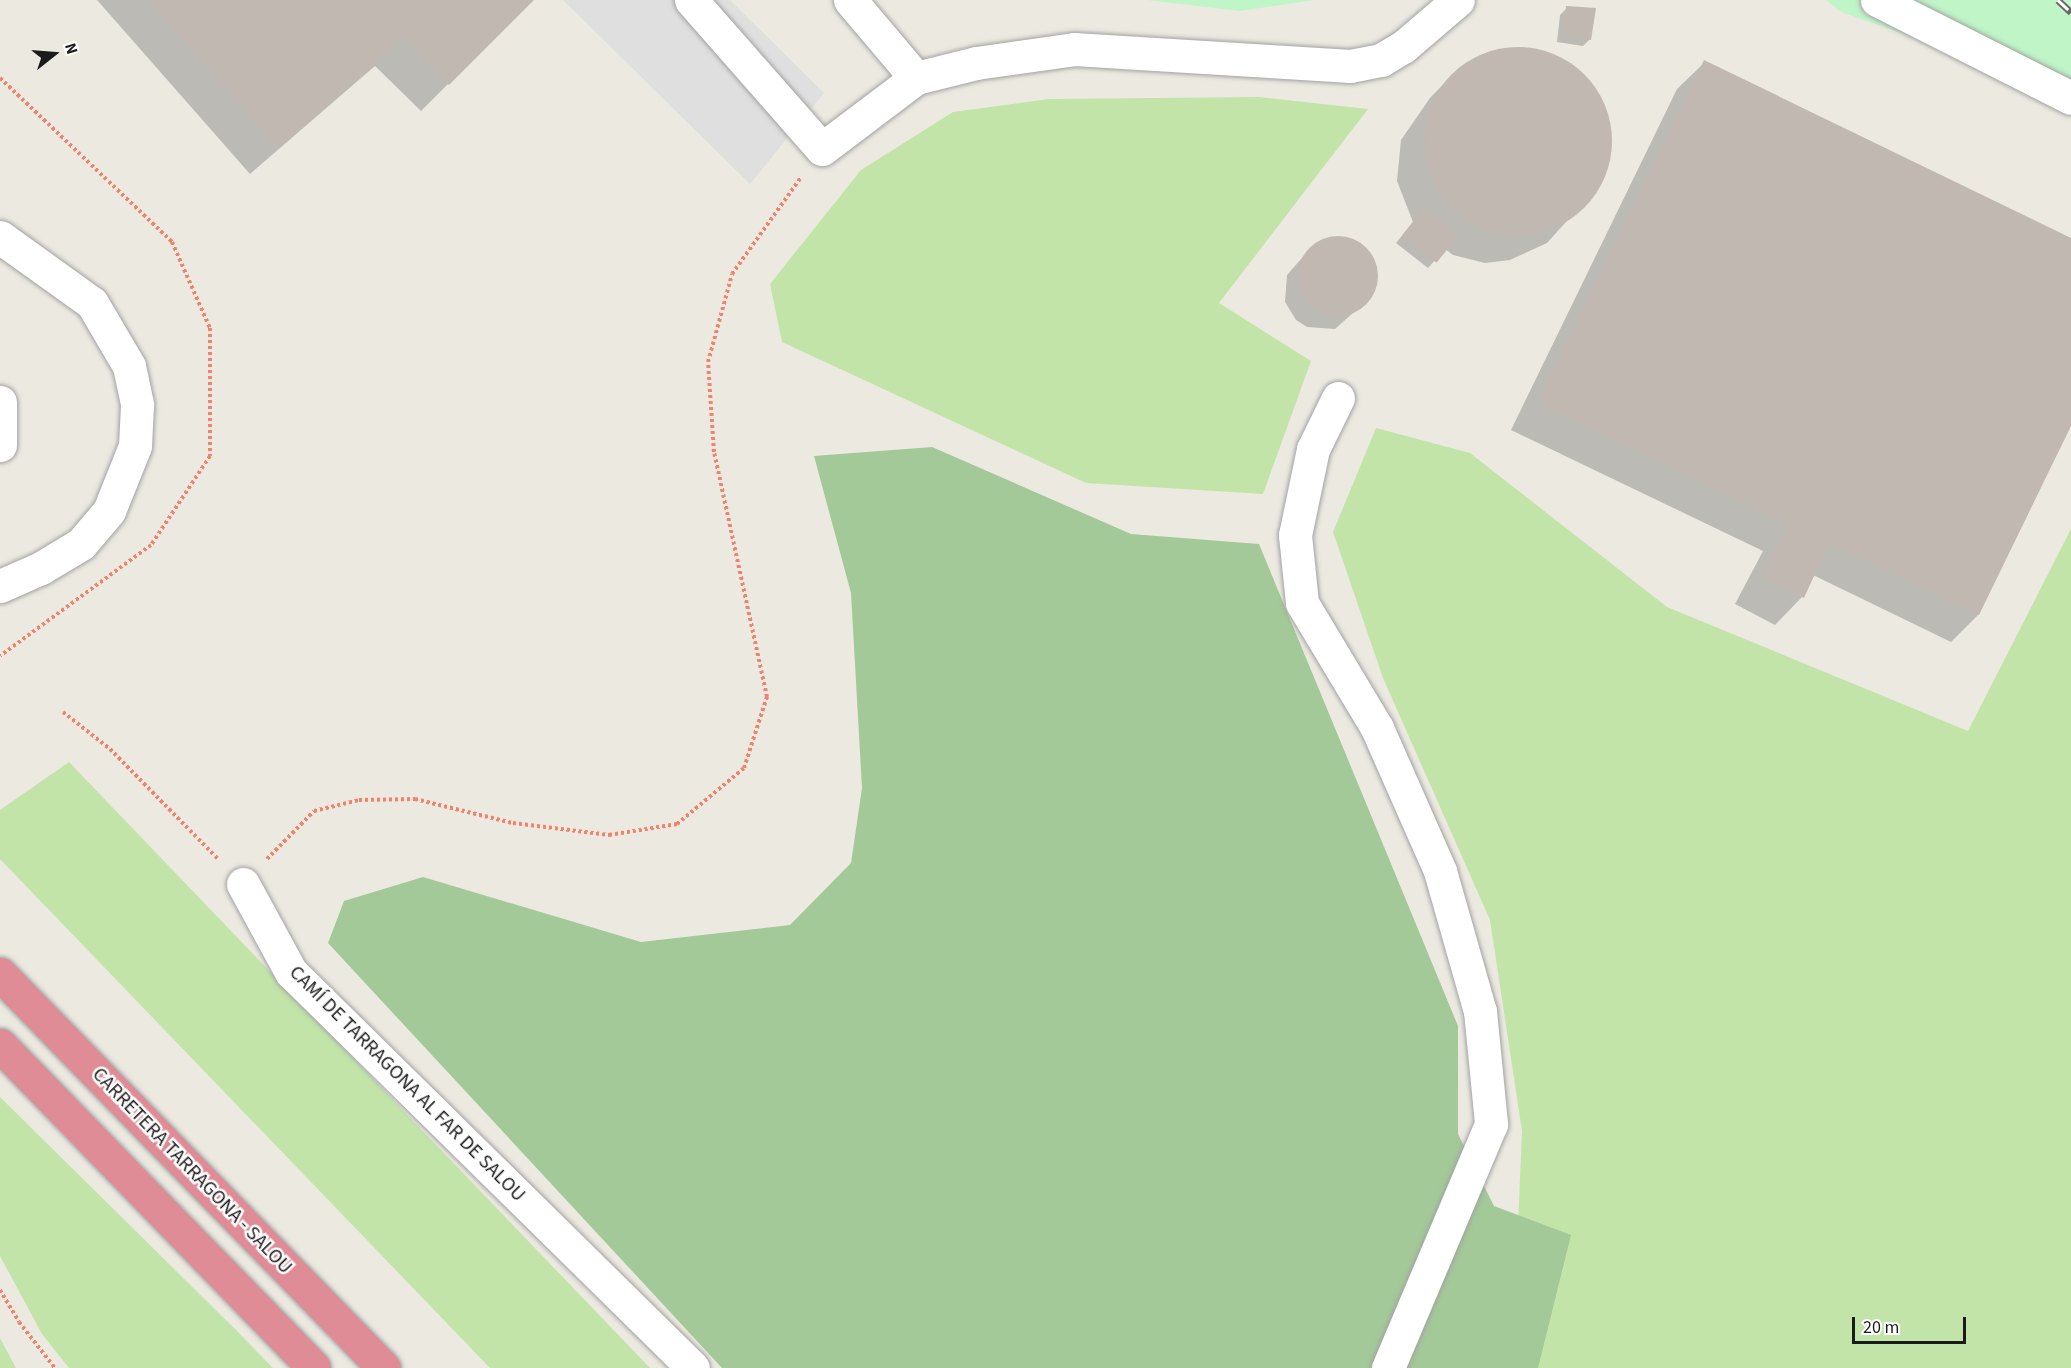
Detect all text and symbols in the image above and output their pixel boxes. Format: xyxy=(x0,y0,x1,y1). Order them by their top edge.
north arrow xyxy=(24,24,84,84)
text: N xyxy=(59,40,83,57)
street label: CAMÍ DE TARRAGONA AL FAR DE SALOU xyxy=(284,961,530,1207)
street label: CARRETERA TARRAGONA - SALOU xyxy=(87,1063,297,1279)
scale bar xyxy=(1855,1305,1969,1343)
text: 20 m xyxy=(1863,1315,1899,1340)

